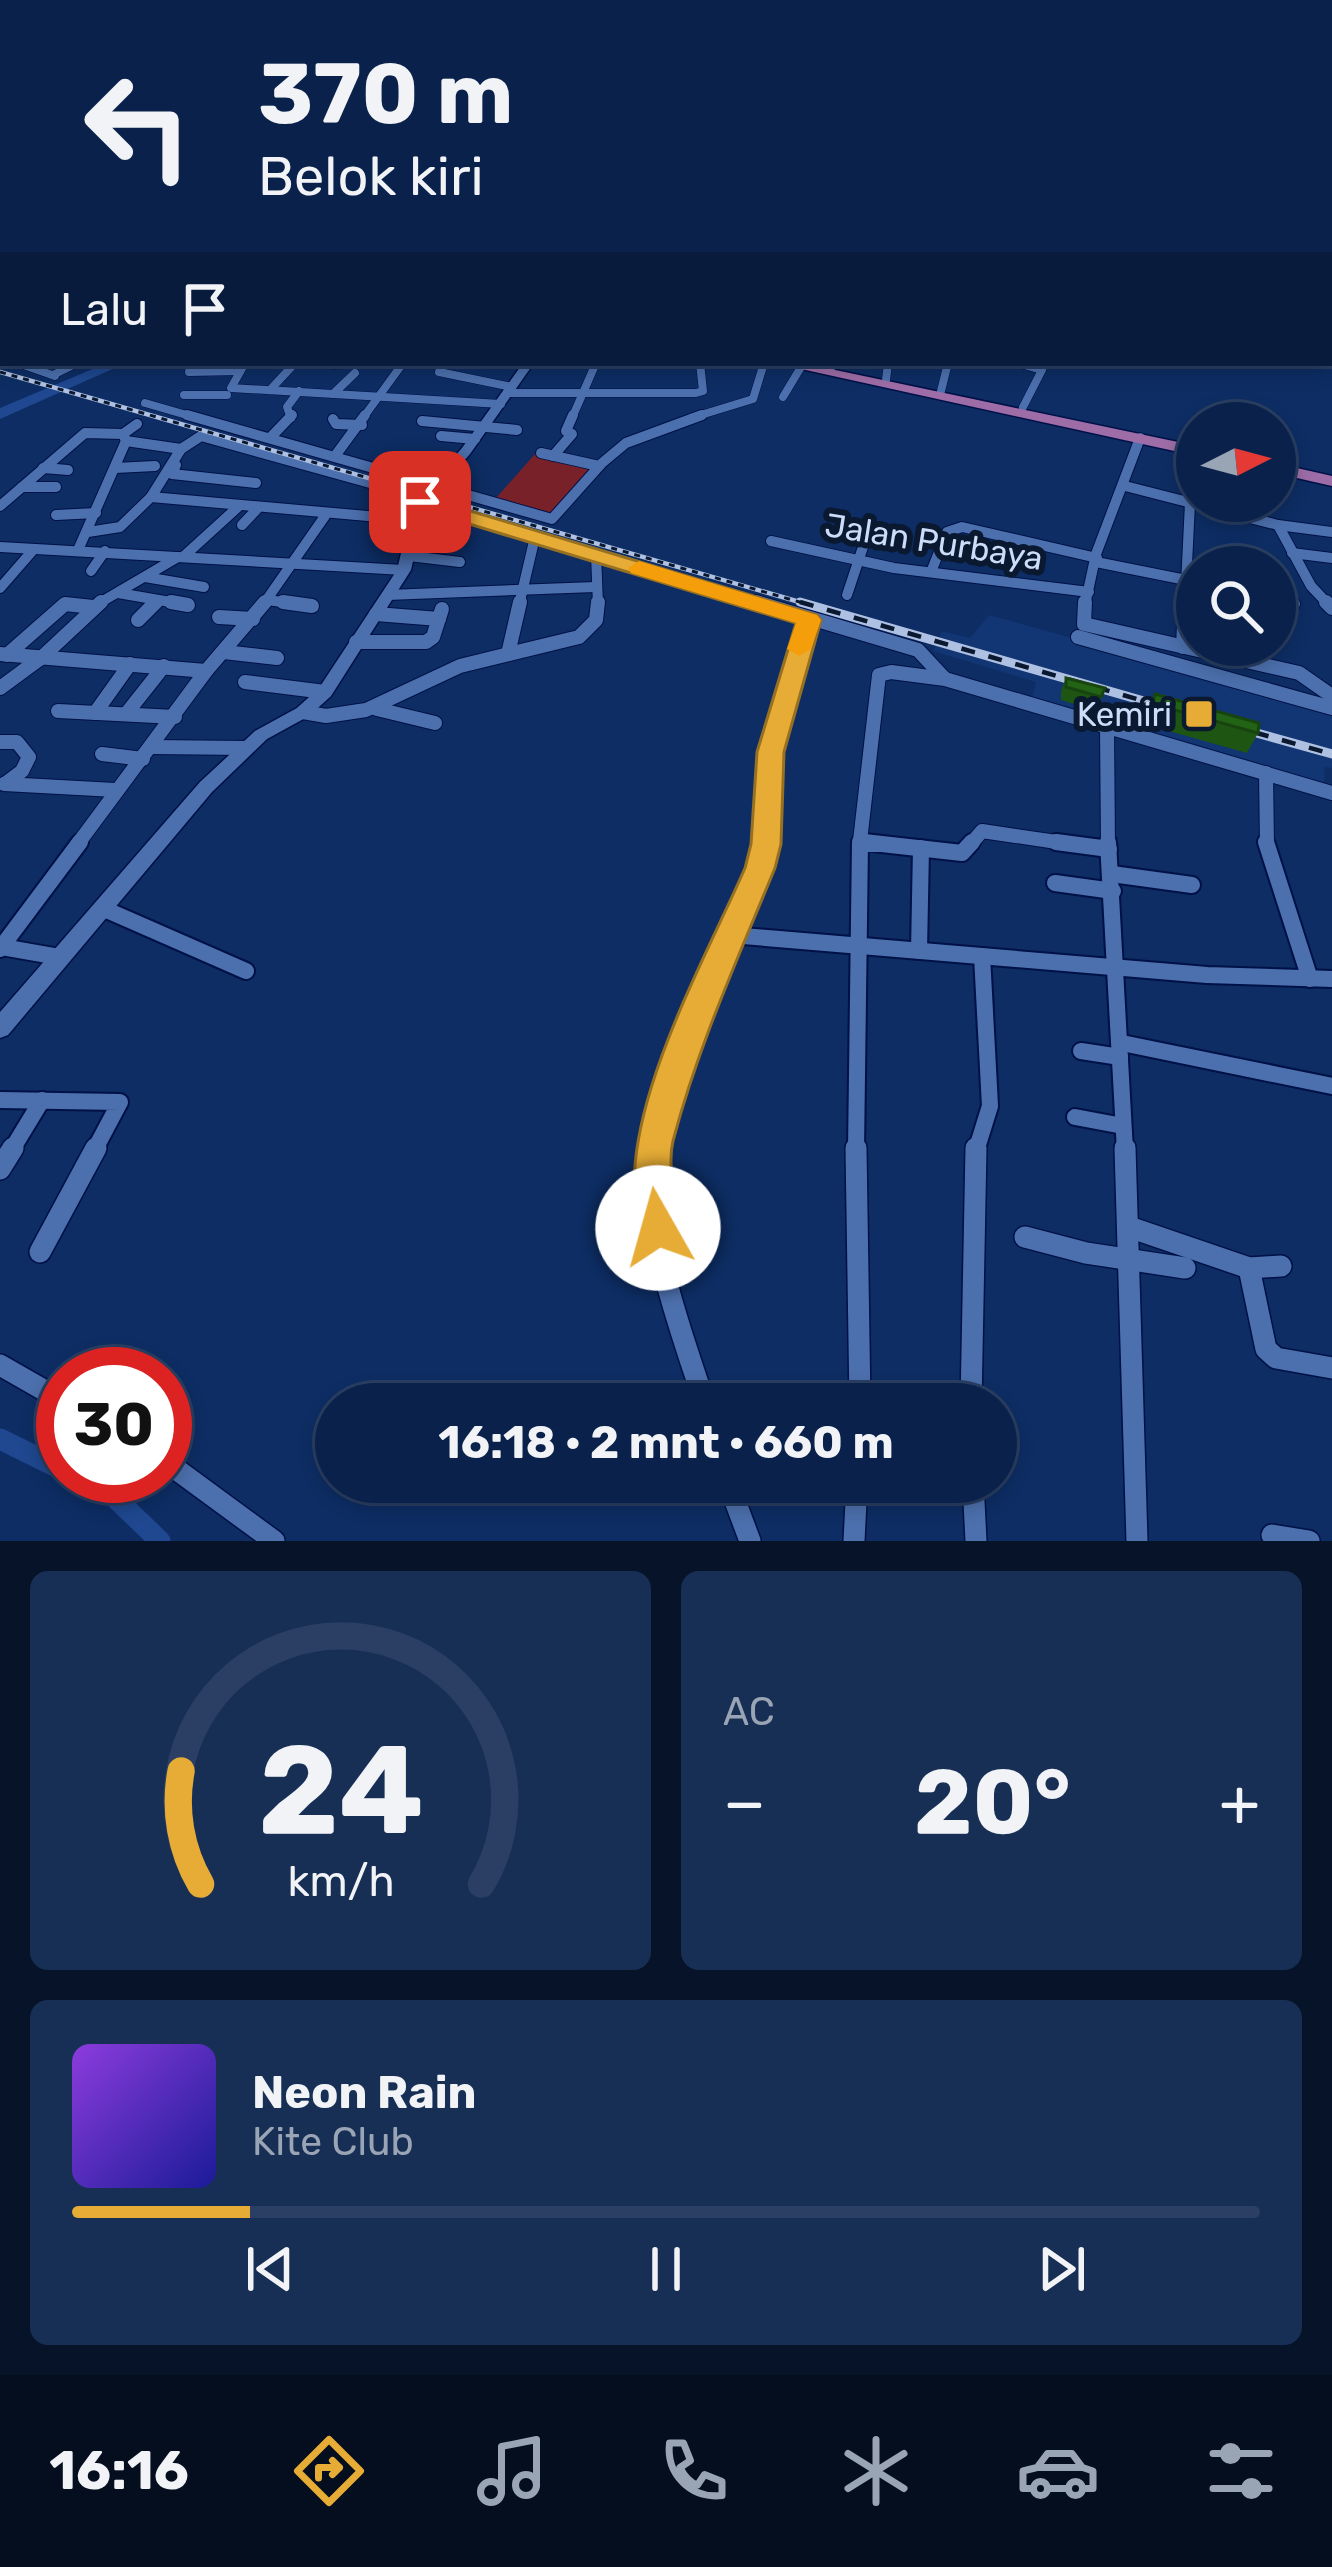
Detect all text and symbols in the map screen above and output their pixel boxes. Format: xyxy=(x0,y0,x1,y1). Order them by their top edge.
text: 370 m xyxy=(258,44,513,144)
icon: left xyxy=(60,48,216,204)
text: Belok kiri xyxy=(258,145,484,209)
icon: arrive xyxy=(172,276,238,342)
text: Lalu xyxy=(60,283,148,336)
north arrow xyxy=(1176,402,1296,522)
map controls xyxy=(1176,402,1296,666)
pin xyxy=(369,451,471,553)
icon: arrive xyxy=(387,469,453,535)
street label: Jalan Purbaya xyxy=(822,505,1046,578)
button: search xyxy=(1176,546,1296,666)
place label: Kemiri xyxy=(1077,695,1172,734)
marker: Kemiri xyxy=(1183,698,1215,730)
position arrow xyxy=(595,1165,721,1291)
speed limit sign: 30 xyxy=(36,1347,192,1503)
text: 16:18 · 2 mnt · 660 m xyxy=(438,1416,894,1469)
text: AC xyxy=(723,1689,775,1735)
text: 24 xyxy=(258,1716,423,1864)
text: 20° xyxy=(914,1749,1071,1856)
text: − xyxy=(723,1763,766,1842)
text: + xyxy=(1219,1763,1260,1842)
text: km/h xyxy=(287,1855,394,1906)
text: Neon Rain xyxy=(252,2066,477,2119)
text: Kite Club xyxy=(252,2119,414,2165)
icon: previous xyxy=(237,2236,303,2302)
icon: pause xyxy=(633,2236,699,2302)
icon: next xyxy=(1029,2236,1095,2302)
icon: directions xyxy=(287,2429,371,2513)
icon: music xyxy=(470,2429,554,2513)
icon: phone xyxy=(652,2429,736,2513)
icon: climate xyxy=(834,2429,918,2513)
icon: car xyxy=(1016,2429,1100,2513)
icon: filters xyxy=(1199,2429,1283,2513)
text: 16:16 xyxy=(49,2439,189,2503)

